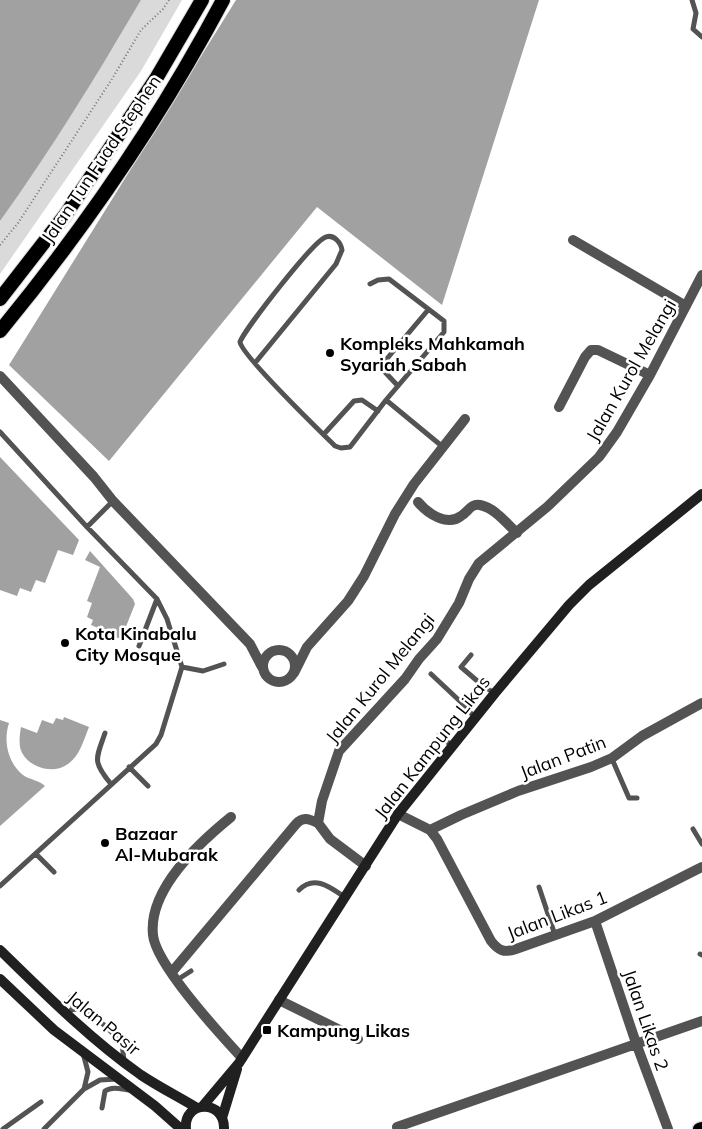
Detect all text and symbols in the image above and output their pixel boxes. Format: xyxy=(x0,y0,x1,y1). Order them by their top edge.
street label: Jalan Tun Fuad Stephen xyxy=(36,71,166,247)
street label: Jalan Kurol Melangi xyxy=(581,295,681,445)
place label: Kompleks Mahkamah Syariah Sabah xyxy=(340,332,525,376)
marker: Kompleks Mahkamah Syariah Sabah xyxy=(324,347,336,359)
street label: Jalan Kurol Melangi xyxy=(321,608,439,748)
place label: Kota Kinabalu City Mosque xyxy=(75,622,197,666)
marker: Kota Kinabalu City Mosque xyxy=(59,637,71,649)
street label: Jalan Kampung Likas xyxy=(369,671,495,823)
street label: Jalan Patin xyxy=(517,730,609,784)
place label: Bazaar Al-Mubarak xyxy=(115,822,219,866)
marker: Bazaar Al-Mubarak xyxy=(99,837,111,849)
street label: Jalan Likas 1 xyxy=(504,885,610,945)
street label: Jalan Likas 2 xyxy=(618,966,674,1074)
street label: Jalan Pasir xyxy=(63,986,146,1061)
place label: Kampung Likas xyxy=(277,1019,410,1042)
marker: Kampung Likas xyxy=(261,1024,273,1036)

